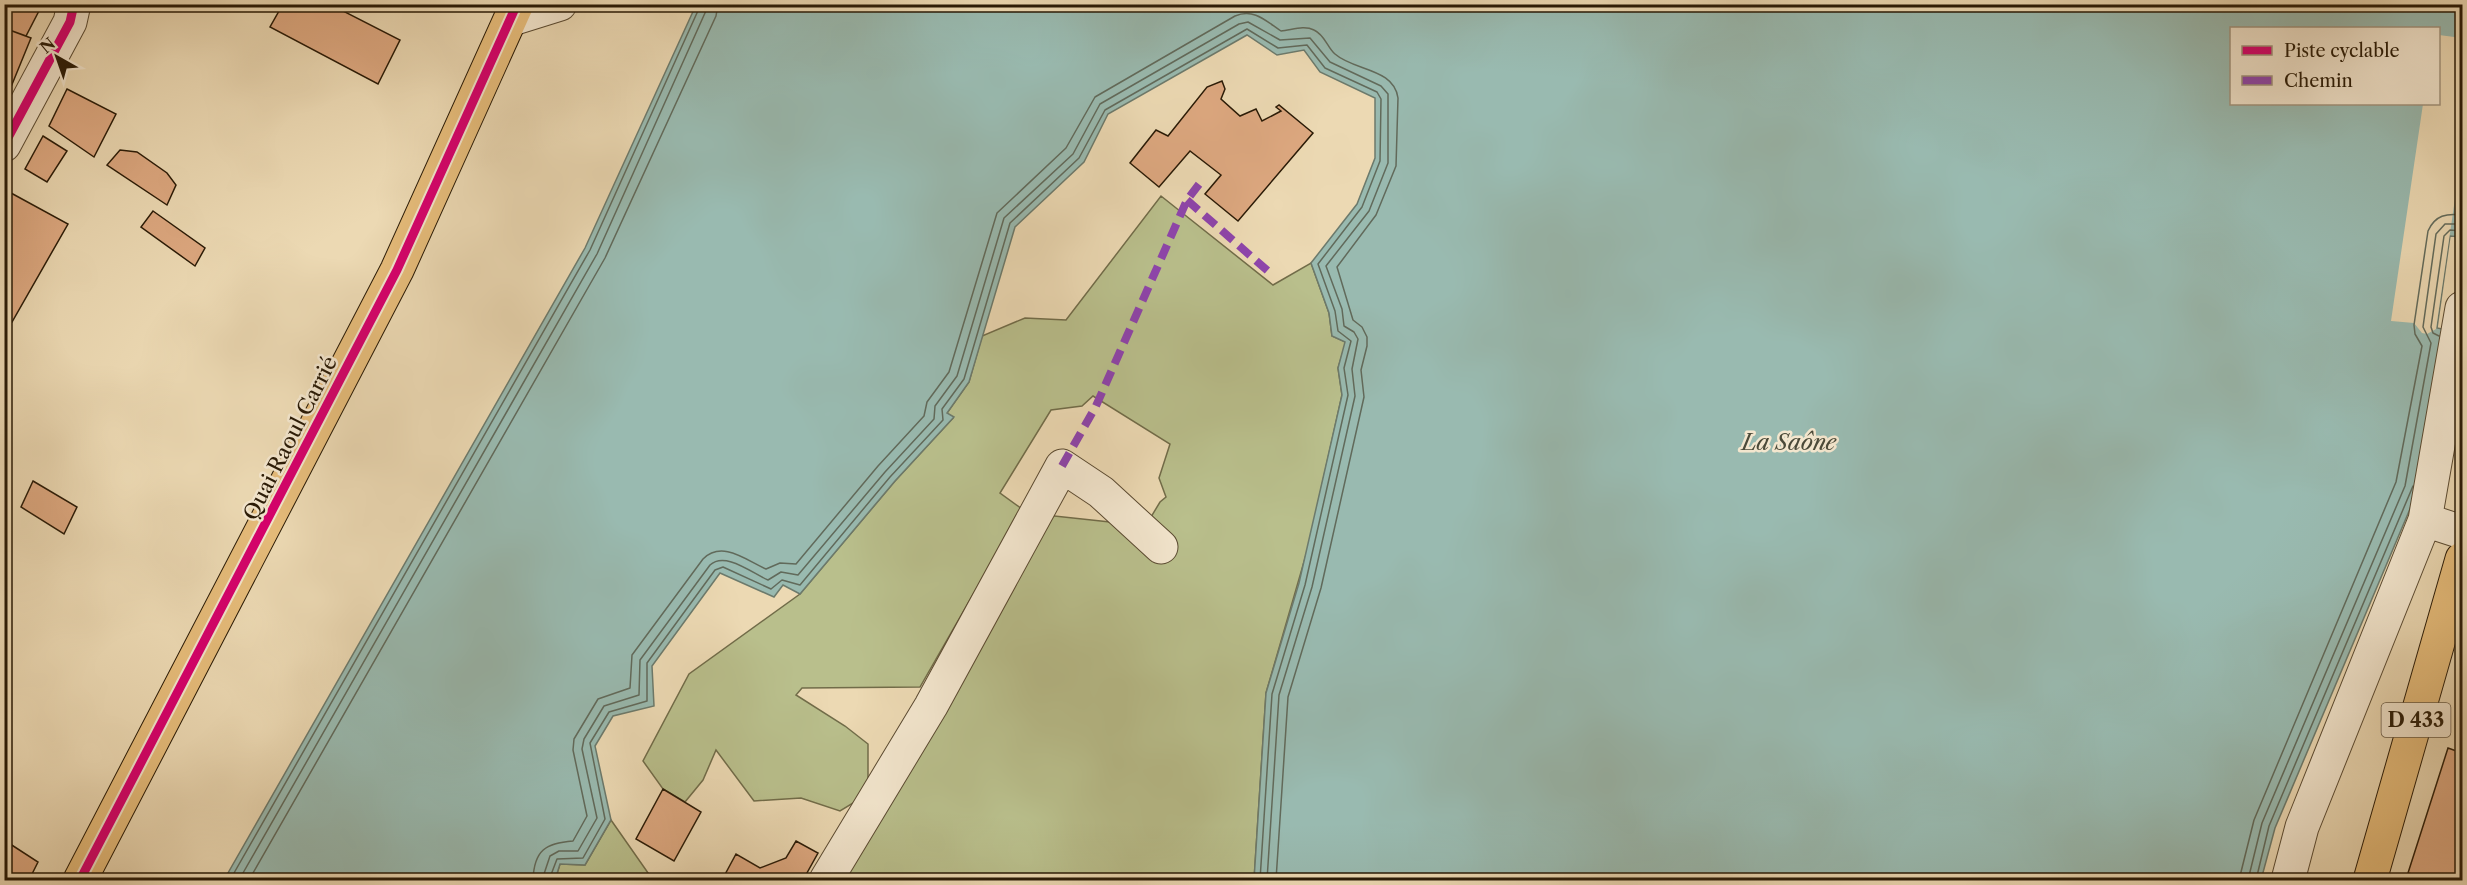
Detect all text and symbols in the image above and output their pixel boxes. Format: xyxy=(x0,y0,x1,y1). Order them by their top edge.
north arrow xyxy=(27,27,87,87)
legend xyxy=(2230,27,2440,105)
text: N xyxy=(36,33,59,58)
text: Piste cyclable xyxy=(2284,40,2400,62)
text: Chemin xyxy=(2284,70,2353,92)
street label: Quai Raoul Carrié xyxy=(238,352,342,524)
water label: La Saône xyxy=(1740,429,1838,456)
road number: D 433 xyxy=(2382,703,2450,737)

